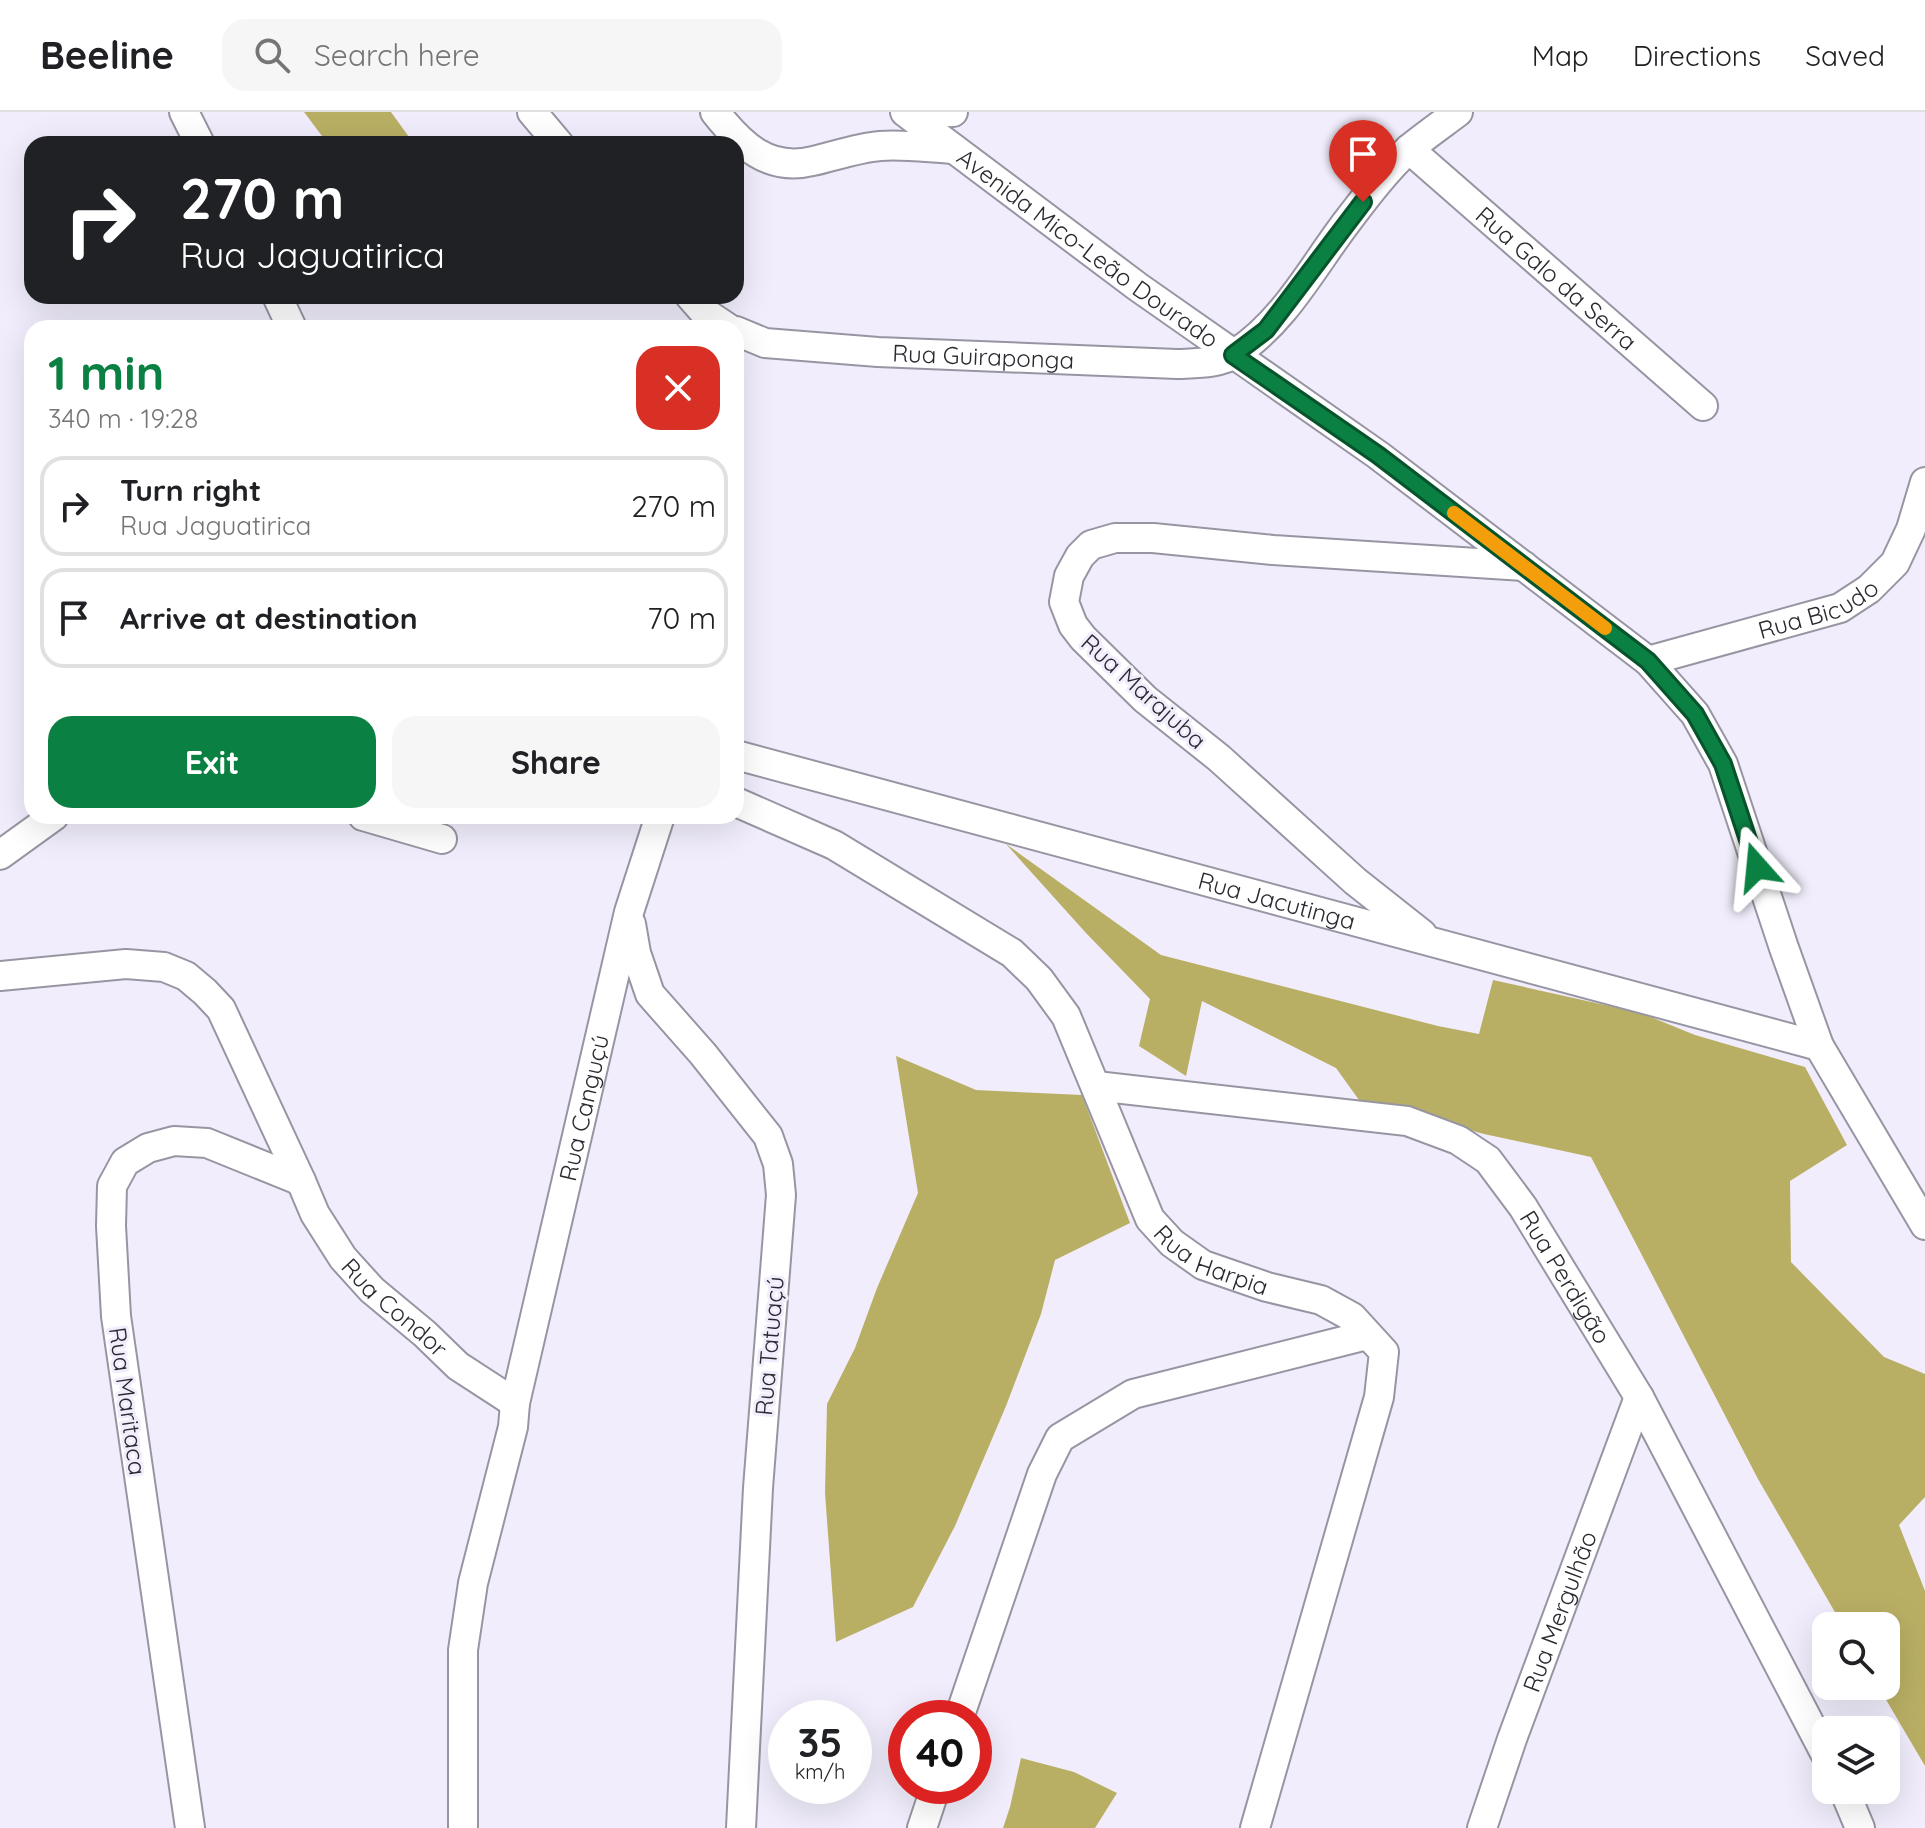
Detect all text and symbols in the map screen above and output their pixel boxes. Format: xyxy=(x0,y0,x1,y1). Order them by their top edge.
search box xyxy=(222,19,782,91)
text: Beeline xyxy=(40,31,174,79)
icon: search xyxy=(250,33,294,77)
text: Search here xyxy=(314,36,480,74)
text: Map xyxy=(1532,38,1589,73)
text: Directions xyxy=(1633,38,1761,73)
text: Saved xyxy=(1805,38,1885,73)
pin xyxy=(1329,120,1397,202)
icon: arrive xyxy=(1341,132,1385,176)
street label: Avenida Mico-Leão Dourado xyxy=(951,142,1225,354)
text: 270 m xyxy=(180,163,344,233)
icon: right xyxy=(48,168,152,272)
street label: Rua Galo da Serra xyxy=(1470,200,1643,356)
text: Rua Jaguatirica xyxy=(180,232,445,277)
street label: Rua Guiraponga xyxy=(892,338,1075,375)
text: 1 min xyxy=(48,342,164,402)
button: close xyxy=(636,346,720,430)
text: 340 m · 19:28 xyxy=(48,402,198,435)
text: Turn right xyxy=(120,471,261,509)
icon: right xyxy=(52,484,96,528)
text: 270 m xyxy=(631,487,716,525)
text: Rua Jaguatirica xyxy=(120,509,311,542)
street label: Rua Bicudo xyxy=(1755,573,1885,645)
icon: arrive xyxy=(52,596,96,640)
text: Arrive at destination xyxy=(120,599,418,637)
text: 70 m xyxy=(647,599,716,637)
street label: Rua Marajuba xyxy=(1075,627,1213,755)
button: Exit xyxy=(48,716,376,808)
button: Share xyxy=(392,716,720,808)
position arrow xyxy=(1715,825,1799,909)
street label: Rua Jacutinga xyxy=(1195,865,1359,936)
street label: Rua Canguçú xyxy=(552,1032,615,1184)
street label: Rua Perdigão xyxy=(1514,1205,1618,1349)
street label: Rua Harpia xyxy=(1148,1218,1272,1301)
street label: Rua Condor xyxy=(335,1252,454,1363)
street label: Rua Tatuaçú xyxy=(748,1275,790,1417)
street label: Rua Maritaca xyxy=(103,1325,153,1477)
street label: Rua Mergulhão xyxy=(1516,1527,1603,1696)
map controls xyxy=(1812,1612,1900,1804)
button: search xyxy=(1812,1612,1900,1700)
speed limit sign: 40 xyxy=(888,1700,992,1804)
button: layers xyxy=(1812,1716,1900,1804)
text: 35 xyxy=(798,1717,842,1767)
text: km/h xyxy=(795,1759,845,1784)

